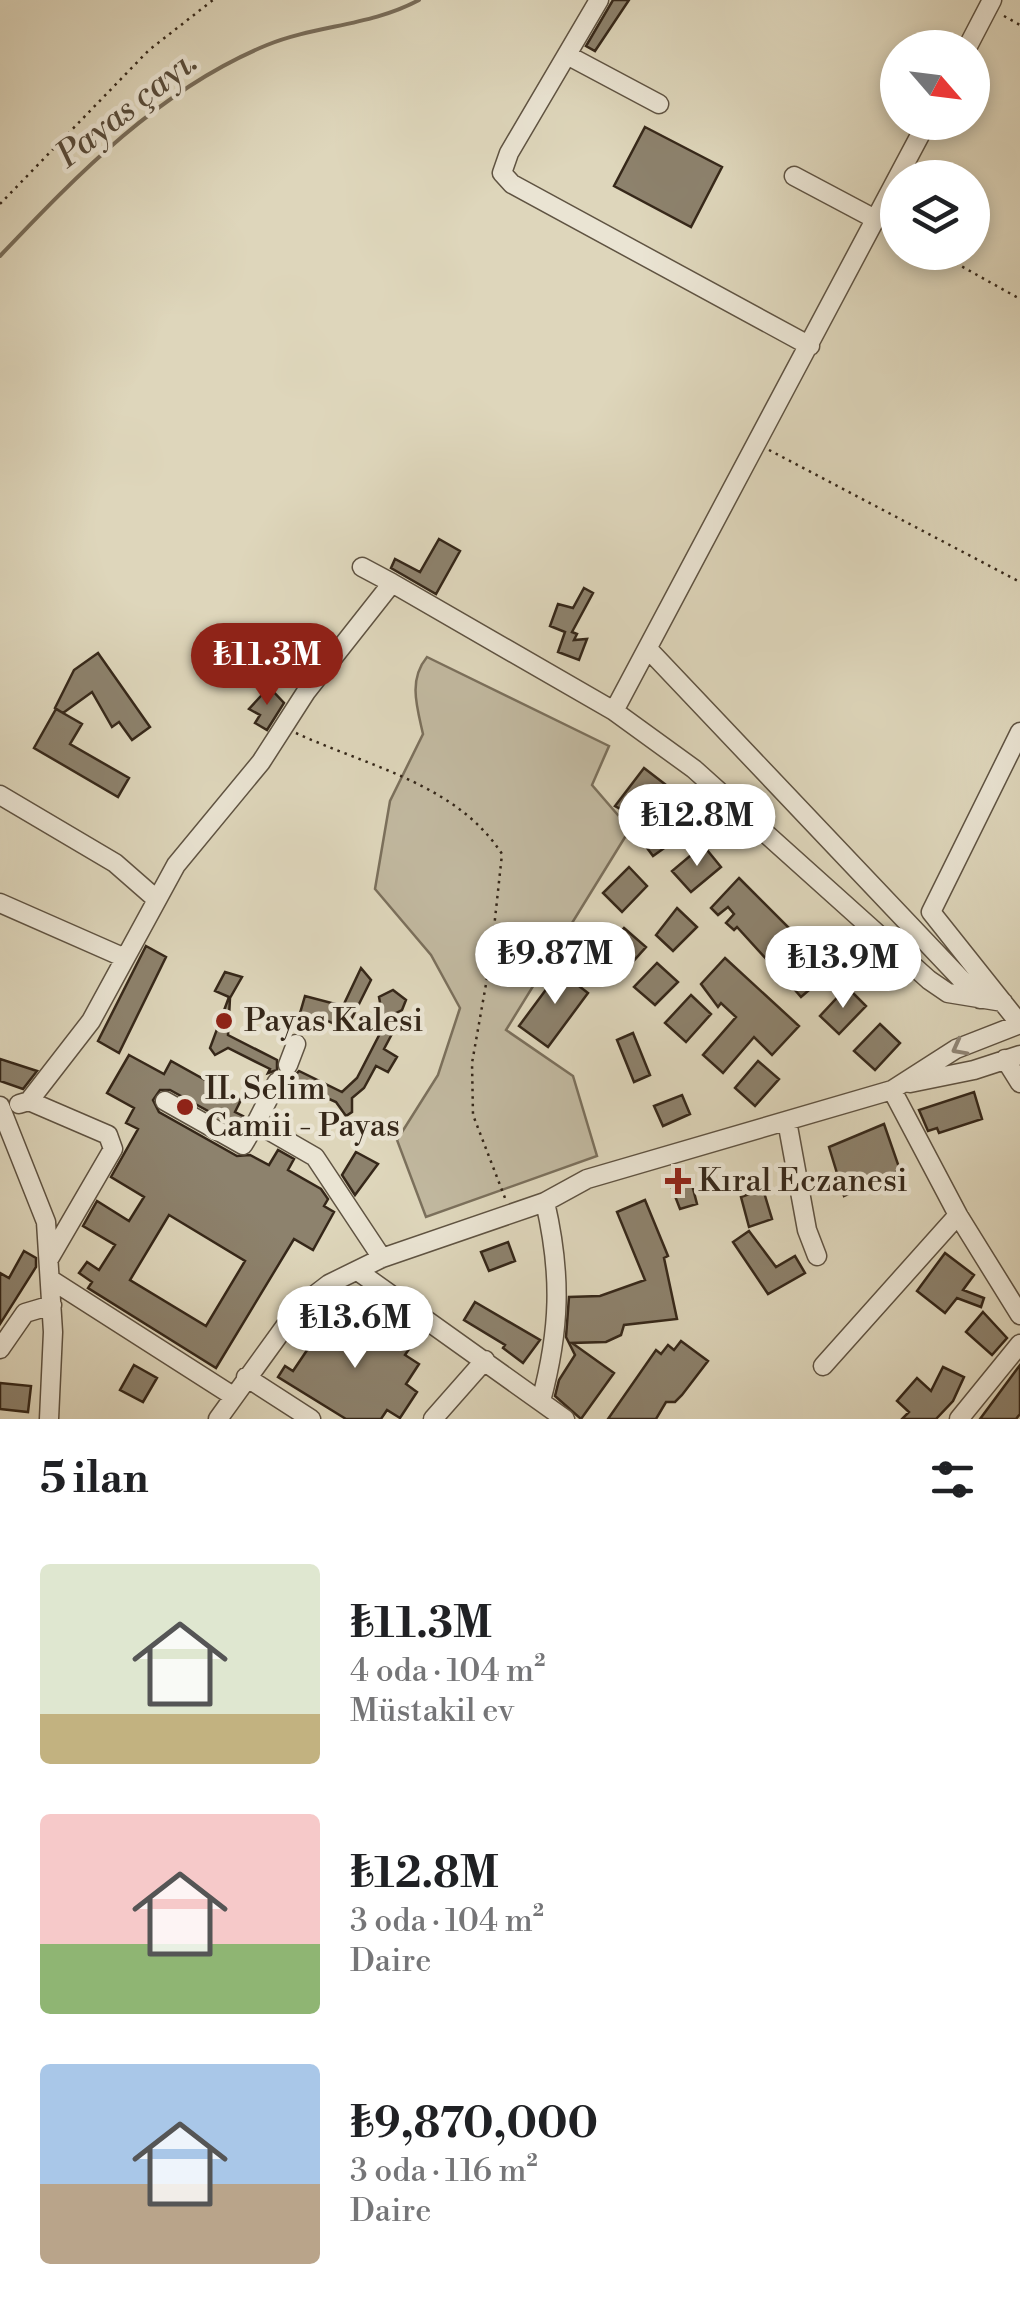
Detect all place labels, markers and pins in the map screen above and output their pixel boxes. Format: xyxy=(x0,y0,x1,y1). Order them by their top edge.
pin: ₺11.3M xyxy=(186,623,348,708)
pin: ₺12.8M xyxy=(616,784,778,869)
pin: ₺9.87M xyxy=(474,922,636,1007)
pin: ₺13.9M xyxy=(762,926,924,1011)
place label: Payas Kalesi xyxy=(244,1001,423,1041)
marker: Payas Kalesi xyxy=(213,1010,235,1032)
place label: II. Selim Camii - Payas xyxy=(205,1069,400,1146)
marker: II. Selim Camii - Payas xyxy=(174,1096,196,1118)
place label: Kıral Eczanesi xyxy=(698,1161,907,1201)
marker: Kıral Eczanesi xyxy=(667,1170,689,1192)
pin: ₺13.6M xyxy=(274,1286,436,1371)

